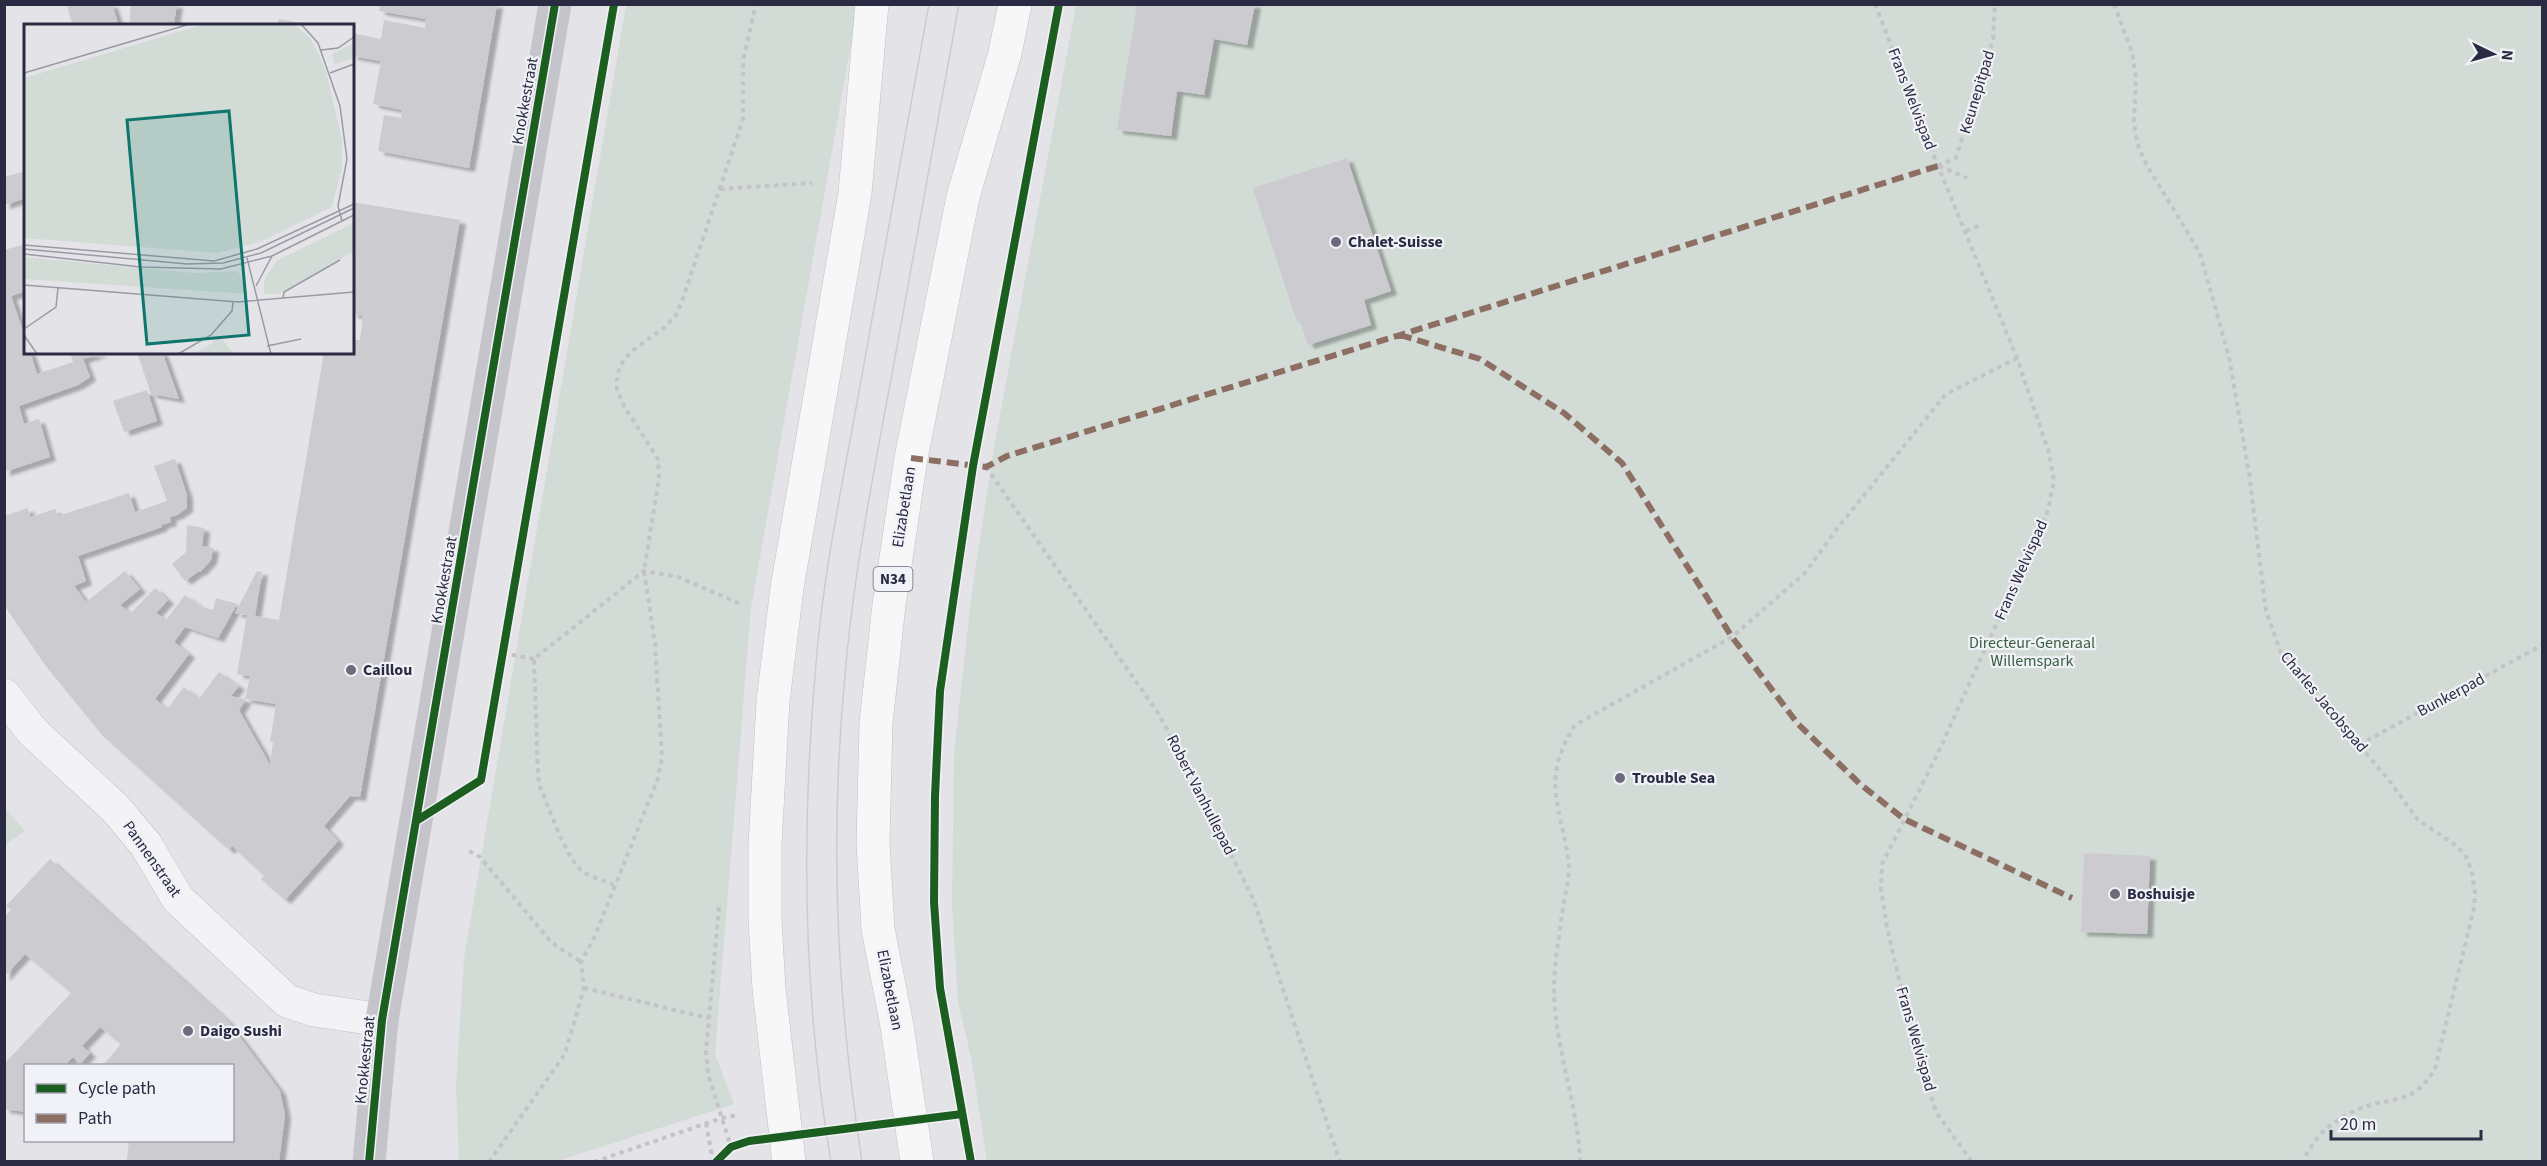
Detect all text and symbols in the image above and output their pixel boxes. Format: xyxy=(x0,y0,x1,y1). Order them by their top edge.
inset map xyxy=(24,24,354,354)
north arrow xyxy=(2463,24,2523,84)
street label: Frans Welvispad xyxy=(1882,45,1942,153)
street label: Keunepitpad xyxy=(1954,48,2000,136)
text: N xyxy=(2496,49,2518,61)
street label: Knokkestraat xyxy=(506,55,544,146)
place label: Chalet-Suisse xyxy=(1348,231,1443,253)
marker: Chalet-Suisse xyxy=(1329,235,1343,249)
street label: Elizabetlaan xyxy=(887,465,921,549)
street label: Frans Welvispad xyxy=(1989,516,2053,624)
street label: Knokkestraat xyxy=(425,534,463,625)
road number: N34 xyxy=(874,567,912,591)
park label: Directeur-Generaal Willemspark xyxy=(1969,632,2095,672)
street label: Charles Jacobspad xyxy=(2275,647,2373,757)
place label: Caillou xyxy=(363,659,412,681)
marker: Caillou xyxy=(344,663,358,677)
street label: Bunkerpad xyxy=(2413,668,2489,722)
street label: Robert Vanhullepad xyxy=(1161,731,1241,859)
place label: Trouble Sea xyxy=(1632,767,1715,789)
marker: Trouble Sea xyxy=(1613,771,1627,785)
street label: Pannenstraat xyxy=(117,816,187,902)
place label: Boshuisje xyxy=(2127,883,2195,905)
marker: Boshuisje xyxy=(2108,887,2122,901)
street label: Elizabetlaan xyxy=(871,948,909,1032)
street label: Frans Welvispad xyxy=(1891,984,1941,1094)
street label: Knokkestraat xyxy=(349,1014,381,1105)
place label: Daigo Sushi xyxy=(200,1020,282,1042)
marker: Daigo Sushi xyxy=(181,1024,195,1038)
legend xyxy=(24,1064,234,1142)
text: Cycle path xyxy=(78,1076,156,1101)
scale bar xyxy=(2331,1103,2481,1141)
text: Path xyxy=(78,1106,112,1131)
text: 20 m xyxy=(2340,1112,2376,1137)

